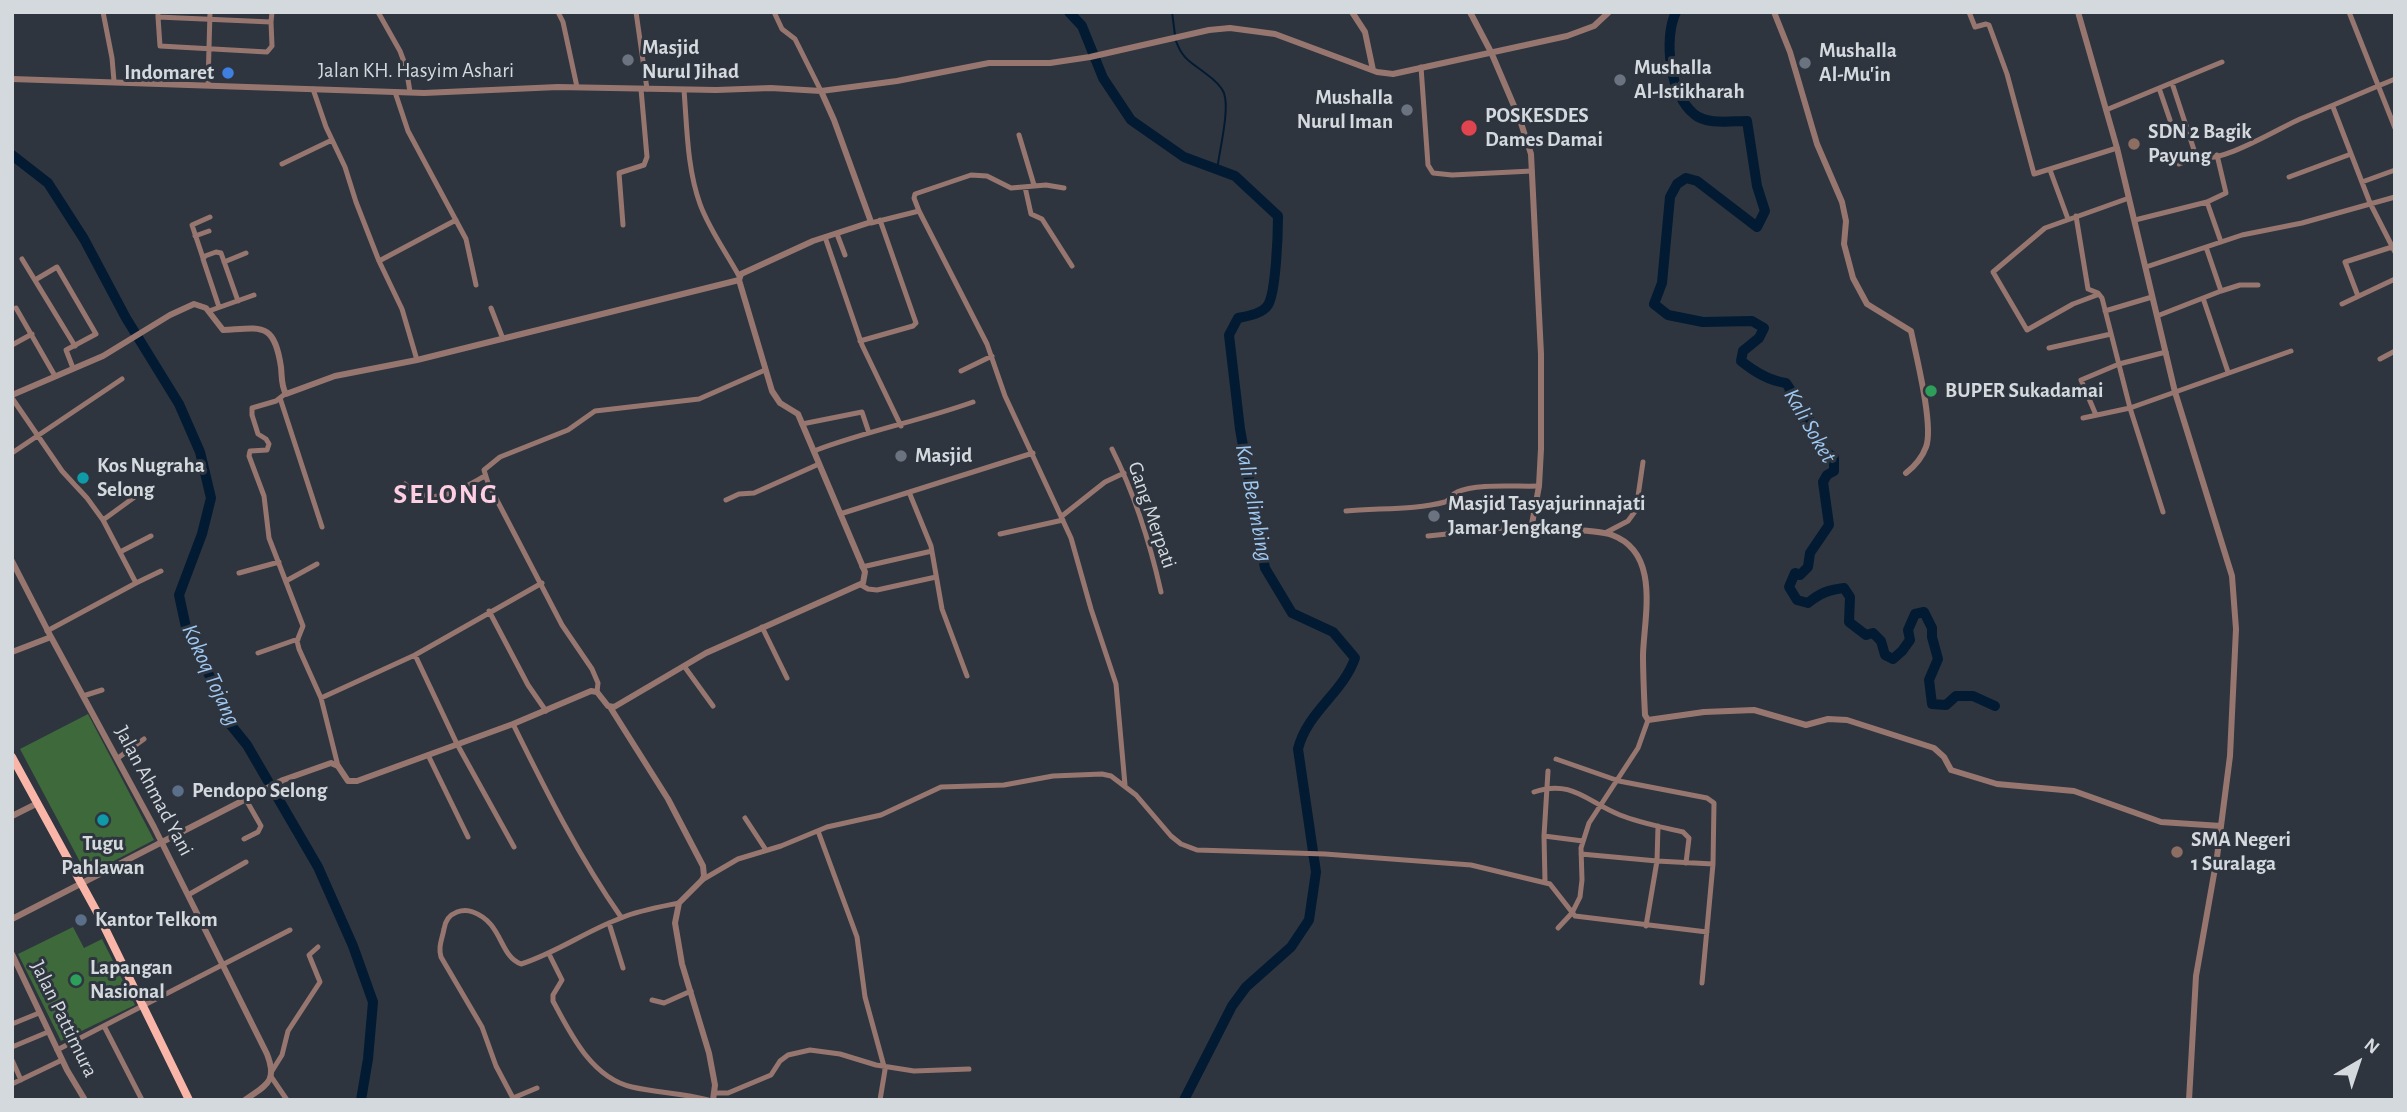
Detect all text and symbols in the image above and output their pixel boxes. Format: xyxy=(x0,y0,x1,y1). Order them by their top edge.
place label: Masjid Nurul Jihad xyxy=(642,35,739,85)
place label: Mushalla Al-Mu'in xyxy=(1819,38,1897,88)
marker: Masjid Nurul Jihad xyxy=(620,52,636,68)
place label: Mushalla Al-Istikharah xyxy=(1634,55,1745,105)
marker: Mushalla Al-Mu'in xyxy=(1797,55,1813,71)
street label: Jalan KH. Hasyim Ashari xyxy=(318,58,514,84)
place label: Indomaret xyxy=(124,60,214,86)
marker: Indomaret xyxy=(220,65,236,81)
marker: Mushalla Al-Istikharah xyxy=(1612,72,1628,88)
place label: Mushalla Nurul Iman xyxy=(1297,85,1393,135)
marker: Mushalla Nurul Iman xyxy=(1399,102,1415,118)
place label: POSKESDES Dames Damai xyxy=(1485,103,1603,153)
marker: POSKESDES Dames Damai xyxy=(1459,118,1479,138)
place label: SDN 2 Bagik Payung xyxy=(2148,119,2252,169)
marker: SDN 2 Bagik Payung xyxy=(2126,136,2142,152)
place label: BUPER Sukadamai xyxy=(1945,378,2104,404)
marker: BUPER Sukadamai xyxy=(1923,383,1939,399)
water label: Kali Soket xyxy=(1778,384,1842,468)
water label: Kali Belimbing xyxy=(1229,442,1279,564)
place label: Masjid xyxy=(915,443,972,469)
marker: Masjid xyxy=(893,448,909,464)
place label: Kos Nugraha Selong xyxy=(97,453,205,503)
street label: Gang Merpati xyxy=(1122,458,1182,572)
marker: Kos Nugraha Selong xyxy=(75,470,91,486)
district label: SELONG xyxy=(394,478,498,512)
place label: Masjid Tasyajurinnajati Jamar Jengkang xyxy=(1448,491,1645,541)
marker: Masjid Tasyajurinnajati Jamar Jengkang xyxy=(1426,508,1442,524)
water label: Kokoq Tojang xyxy=(175,620,247,730)
street label: Jalan Ahmad Yani xyxy=(109,722,199,860)
place label: Pendopo Selong xyxy=(192,778,327,804)
marker: Pendopo Selong xyxy=(170,783,186,799)
marker: Tugu Pahlawan xyxy=(95,812,111,828)
place label: SMA Negeri 1 Suralaga xyxy=(2191,827,2291,877)
place label: Tugu Pahlawan xyxy=(61,831,145,881)
marker: SMA Negeri 1 Suralaga xyxy=(2169,844,2185,860)
place label: Kantor Telkom xyxy=(95,907,218,933)
marker: Kantor Telkom xyxy=(73,912,89,928)
place label: Lapangan Nasional xyxy=(90,955,172,1005)
street label: Jalan Pattimura xyxy=(25,956,103,1082)
marker: Lapangan Nasional xyxy=(68,972,84,988)
north arrow xyxy=(2323,1028,2393,1098)
text: N xyxy=(2360,1035,2383,1058)

